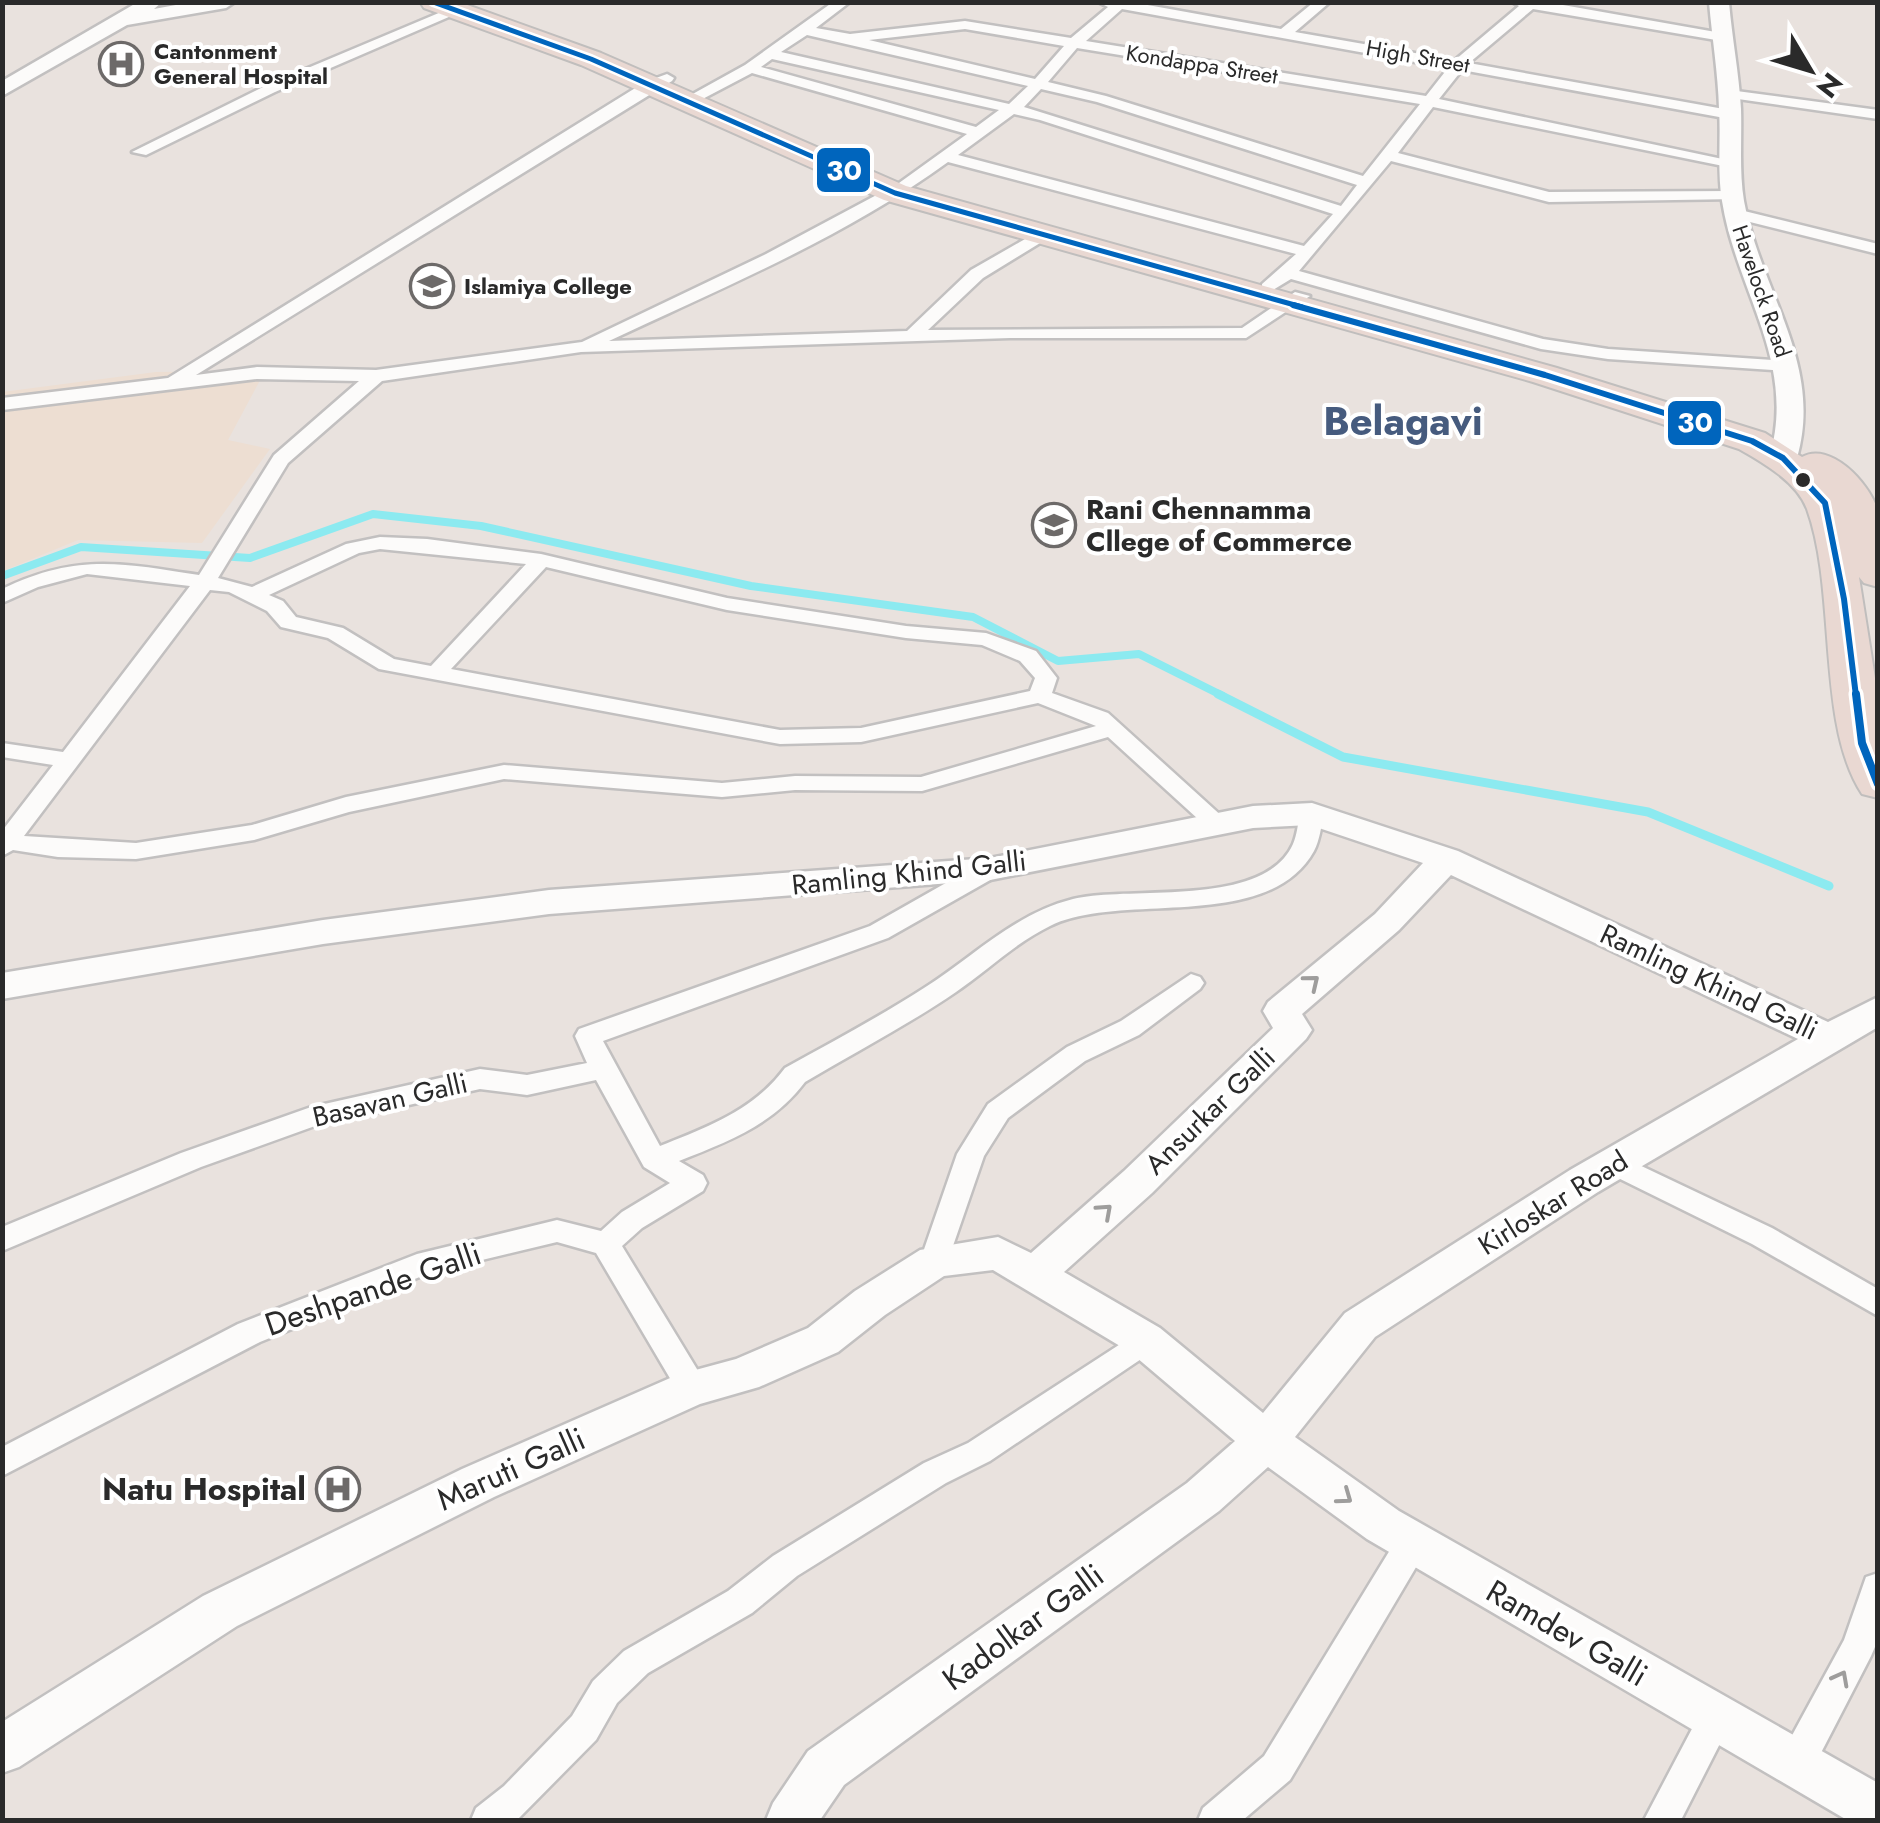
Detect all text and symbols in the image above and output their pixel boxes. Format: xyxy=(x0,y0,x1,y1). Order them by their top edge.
north arrow xyxy=(1760,20,1860,120)
street label: High Street xyxy=(1364,31,1473,81)
place label: Cantonment General Hospital xyxy=(154,35,328,92)
street label: Kondappa Street xyxy=(1124,36,1281,92)
hospital icon: Cantonment General Hospital xyxy=(98,41,144,87)
text: N xyxy=(1806,64,1852,106)
line badge: 30 xyxy=(815,146,872,194)
text: 30 xyxy=(826,150,862,191)
street label: Havelock Road xyxy=(1724,220,1800,362)
school or university icon: Islamiya College xyxy=(409,263,455,309)
place label: Islamiya College xyxy=(464,270,632,302)
district label: Belagavi xyxy=(1323,392,1483,450)
line badge: 30 xyxy=(1666,399,1723,447)
text: 30 xyxy=(1677,402,1713,443)
unlabelled marker xyxy=(1793,470,1813,490)
place label: Rani Chennamma Cllege of Commerce xyxy=(1086,489,1352,562)
school or university icon: Rani Chennamma Cllege of Commerce xyxy=(1031,502,1077,548)
street label: Ramling Khind Galli xyxy=(790,840,1028,906)
street label: Ramling Khind Galli xyxy=(1593,914,1825,1050)
one-way arrow xyxy=(1300,976,1318,994)
street label: Ansurkar Galli xyxy=(1135,1038,1285,1184)
street label: Basavan Galli xyxy=(308,1062,472,1138)
street label: Kirloskar Road xyxy=(1470,1141,1636,1265)
one-way arrow xyxy=(1093,1205,1112,1223)
street label: Deshpande Galli xyxy=(259,1230,487,1348)
street label: Maruti Galli xyxy=(430,1416,592,1522)
place label: Natu Hospital xyxy=(102,1466,306,1512)
hospital icon: Natu Hospital xyxy=(315,1466,361,1512)
one-way arrow xyxy=(1334,1485,1353,1504)
street label: Kadolkar Galli xyxy=(933,1553,1113,1701)
street label: Ramdev Galli xyxy=(1478,1568,1656,1698)
one-way arrow xyxy=(1829,1671,1849,1689)

